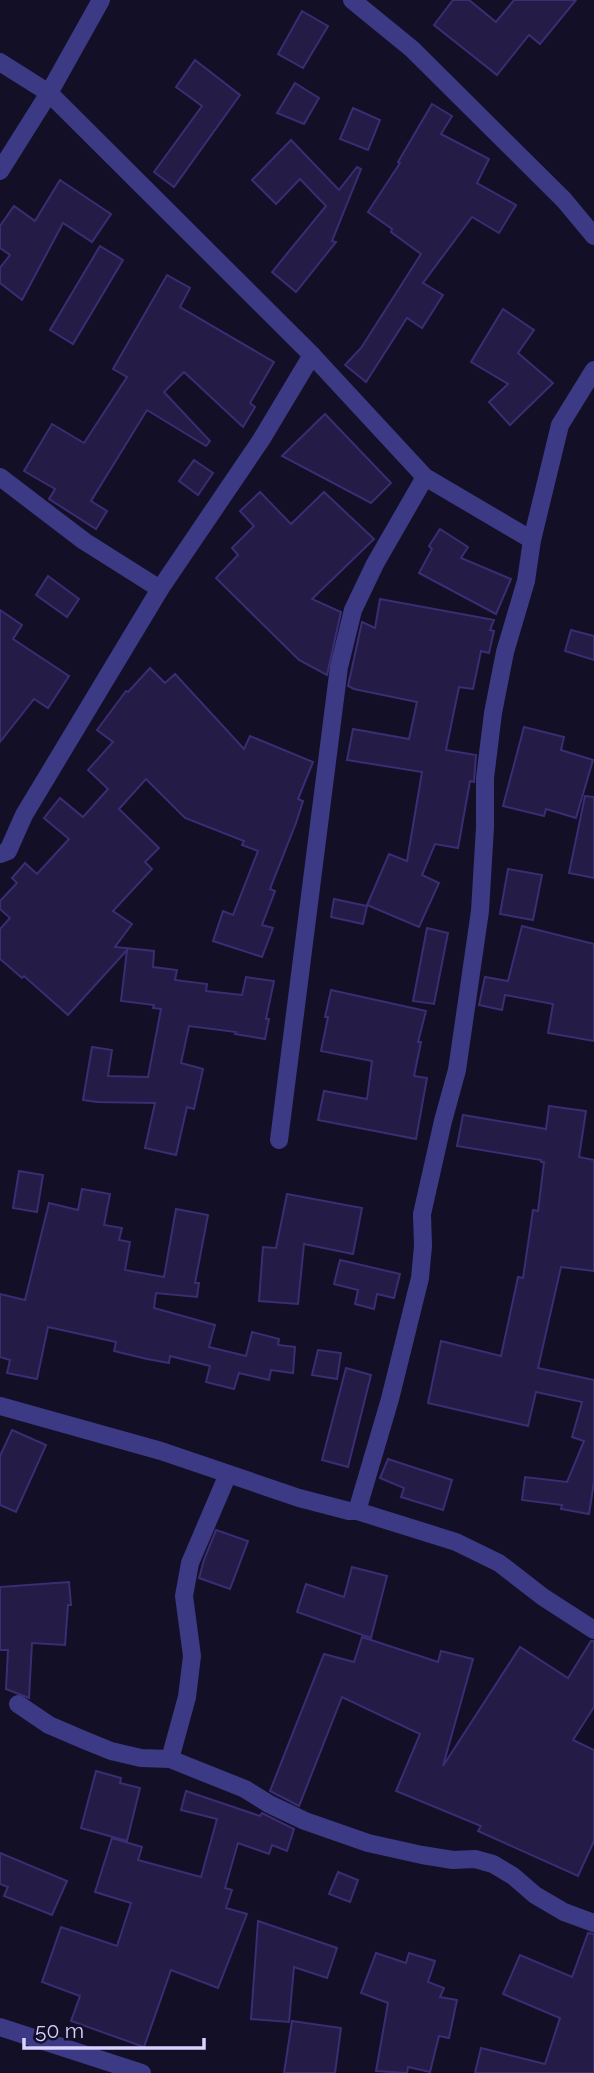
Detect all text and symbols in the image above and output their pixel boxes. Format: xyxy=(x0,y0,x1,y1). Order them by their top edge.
scale bar xyxy=(24,2007,205,2050)
text: 50 m xyxy=(35,2018,84,2043)

